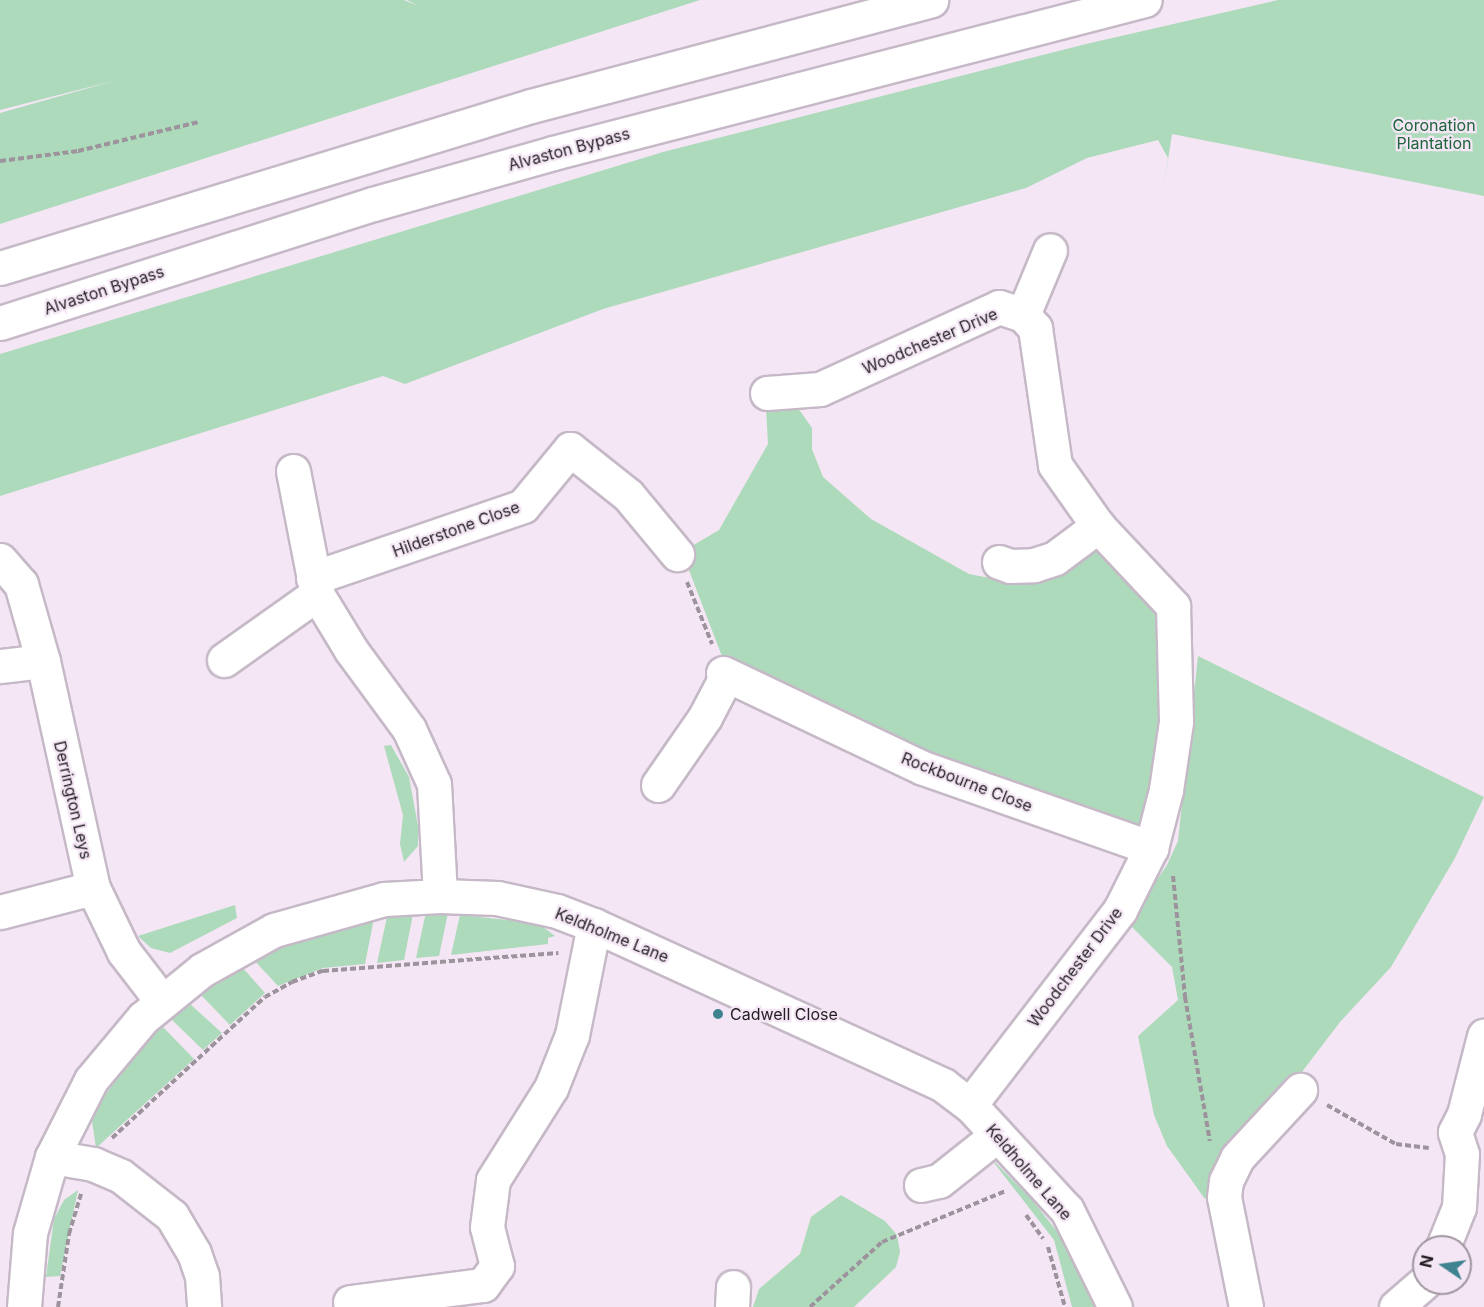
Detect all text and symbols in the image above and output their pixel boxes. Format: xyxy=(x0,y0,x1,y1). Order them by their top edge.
park label: Coronation Plantation xyxy=(1392,115,1476,153)
street label: Alvaston Bypass xyxy=(506,124,632,174)
street label: Alvaston Bypass xyxy=(41,262,167,318)
street label: Woodchester Drive xyxy=(860,304,1000,378)
street label: Hilderstone Close xyxy=(390,497,522,561)
street label: Derrington Leys xyxy=(50,739,96,861)
street label: Rockbourne Close xyxy=(899,748,1035,816)
street label: Keldholme Lane xyxy=(552,903,672,967)
street label: Woodchester Drive xyxy=(1024,903,1126,1031)
place label: Cadwell Close xyxy=(730,1004,838,1024)
marker: Cadwell Close xyxy=(711,1007,725,1021)
street label: Keldholme Lane xyxy=(982,1120,1076,1224)
north arrow xyxy=(1412,1235,1472,1295)
text: N xyxy=(1415,1253,1438,1270)

